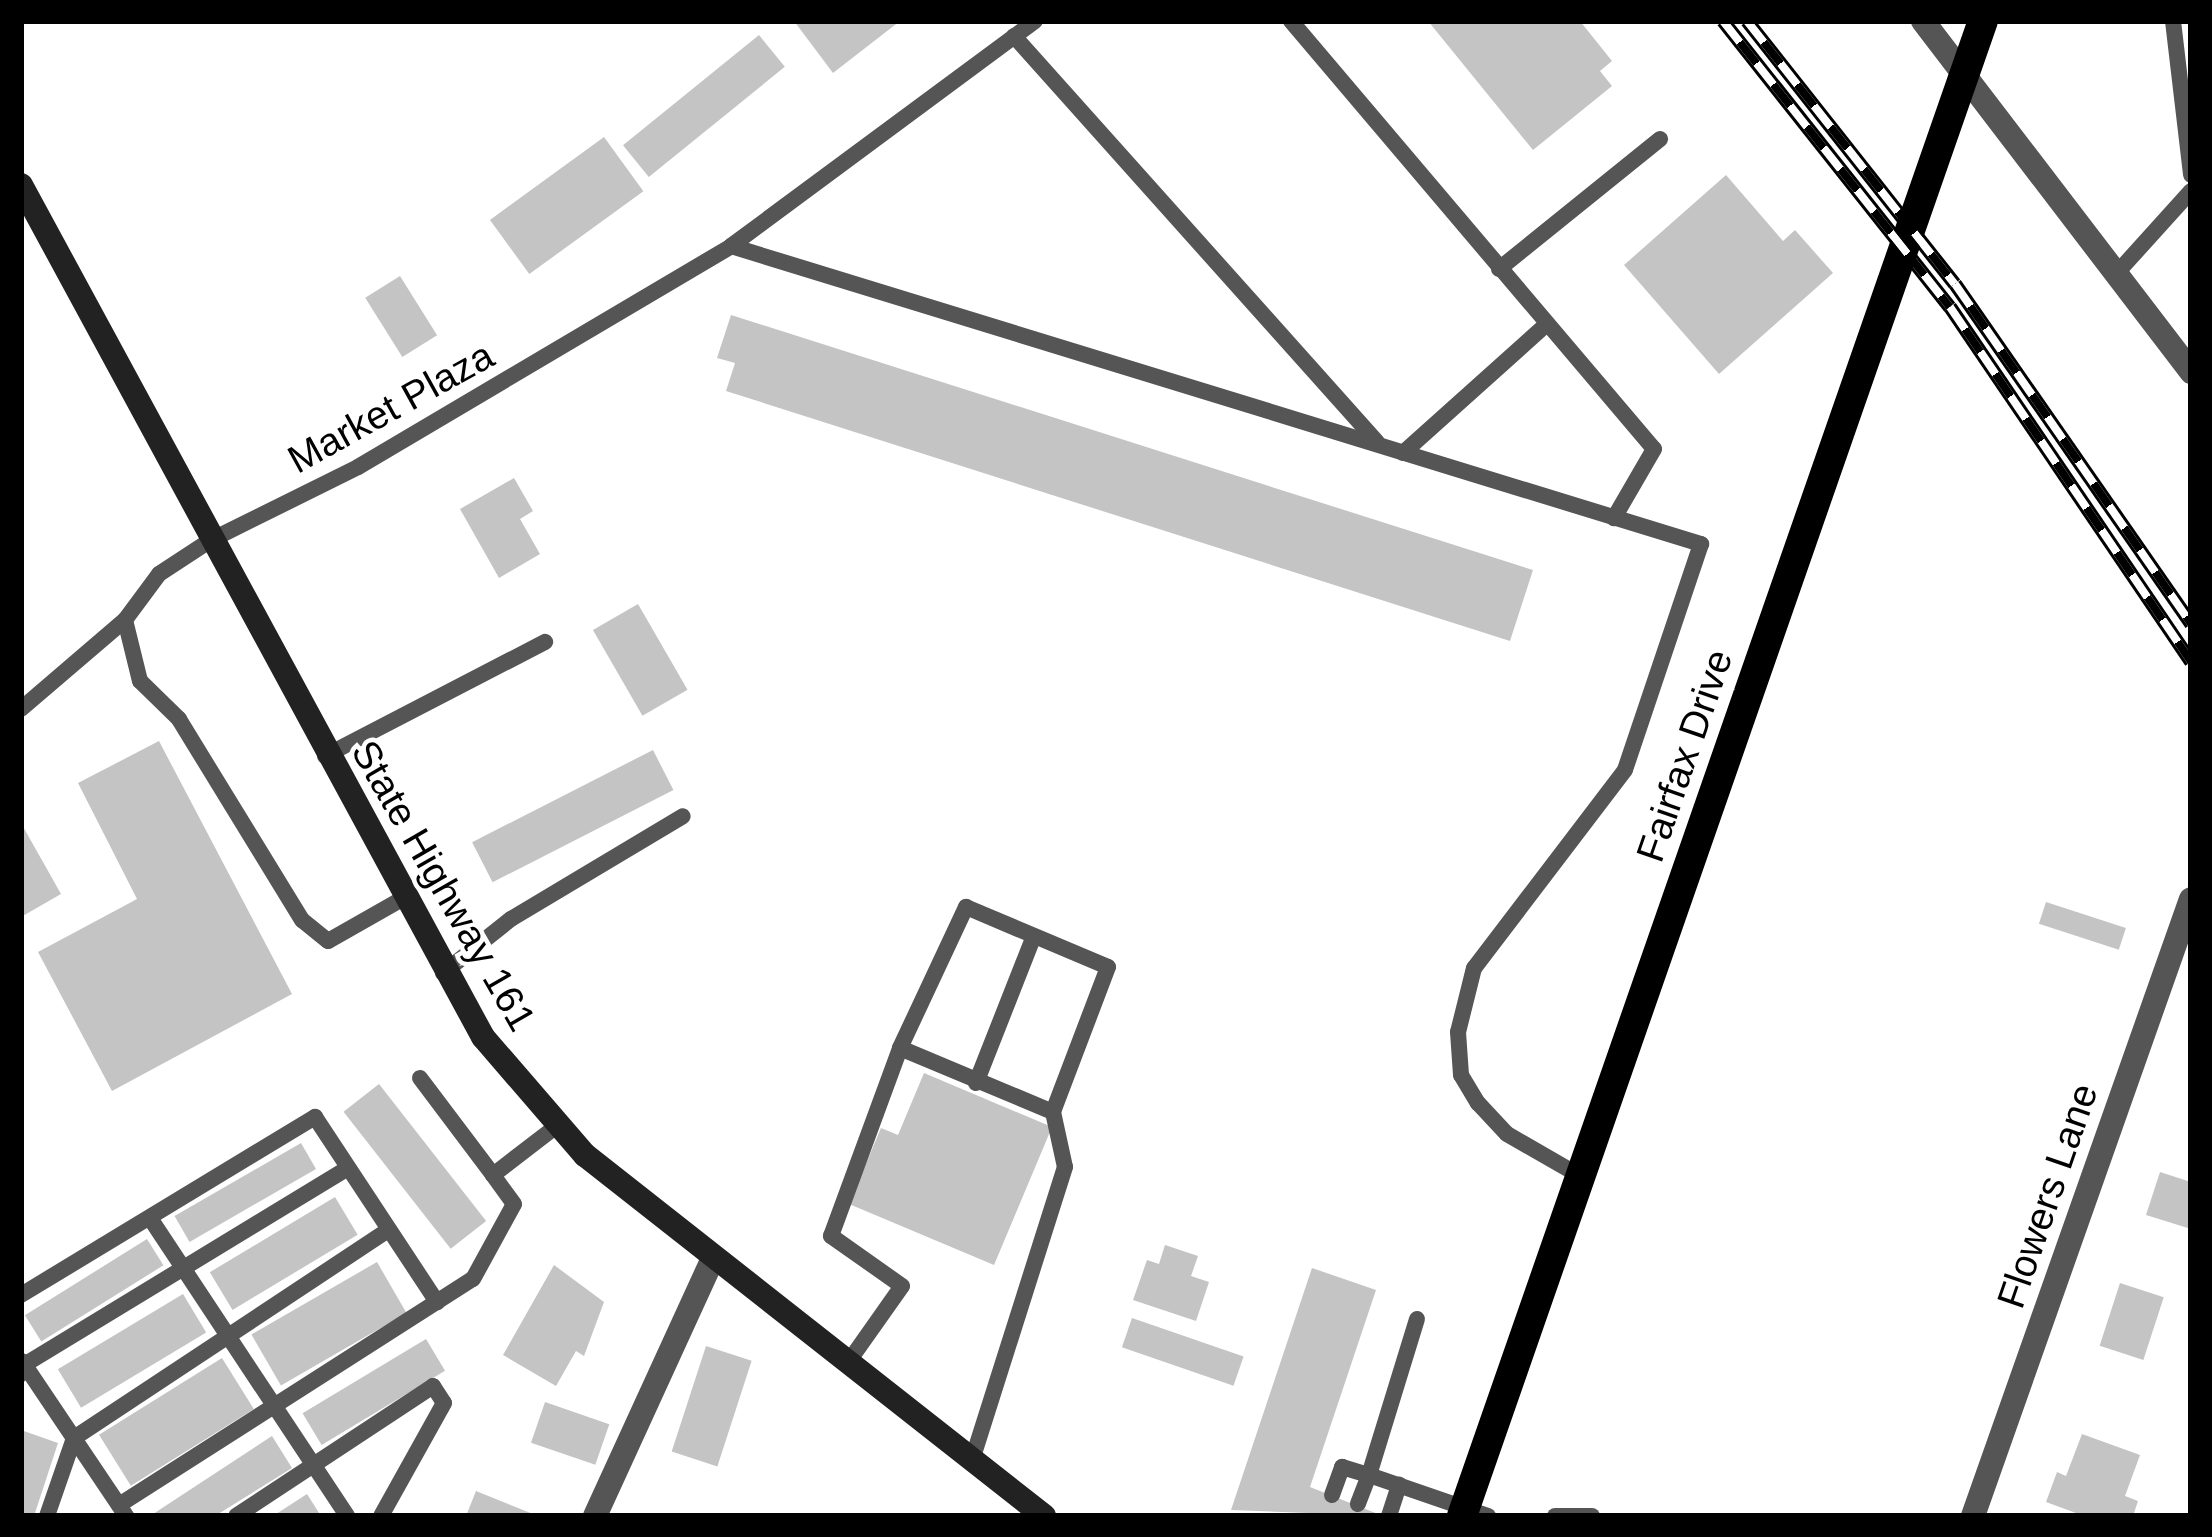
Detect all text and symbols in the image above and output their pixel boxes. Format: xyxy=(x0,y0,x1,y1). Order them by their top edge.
street label: Market Plaza xyxy=(280,332,502,484)
street label: Fairfax Drive xyxy=(1627,644,1743,868)
street label: State Highway 161 xyxy=(341,733,545,1039)
street label: Flowers Lane xyxy=(1988,1078,2108,1314)

